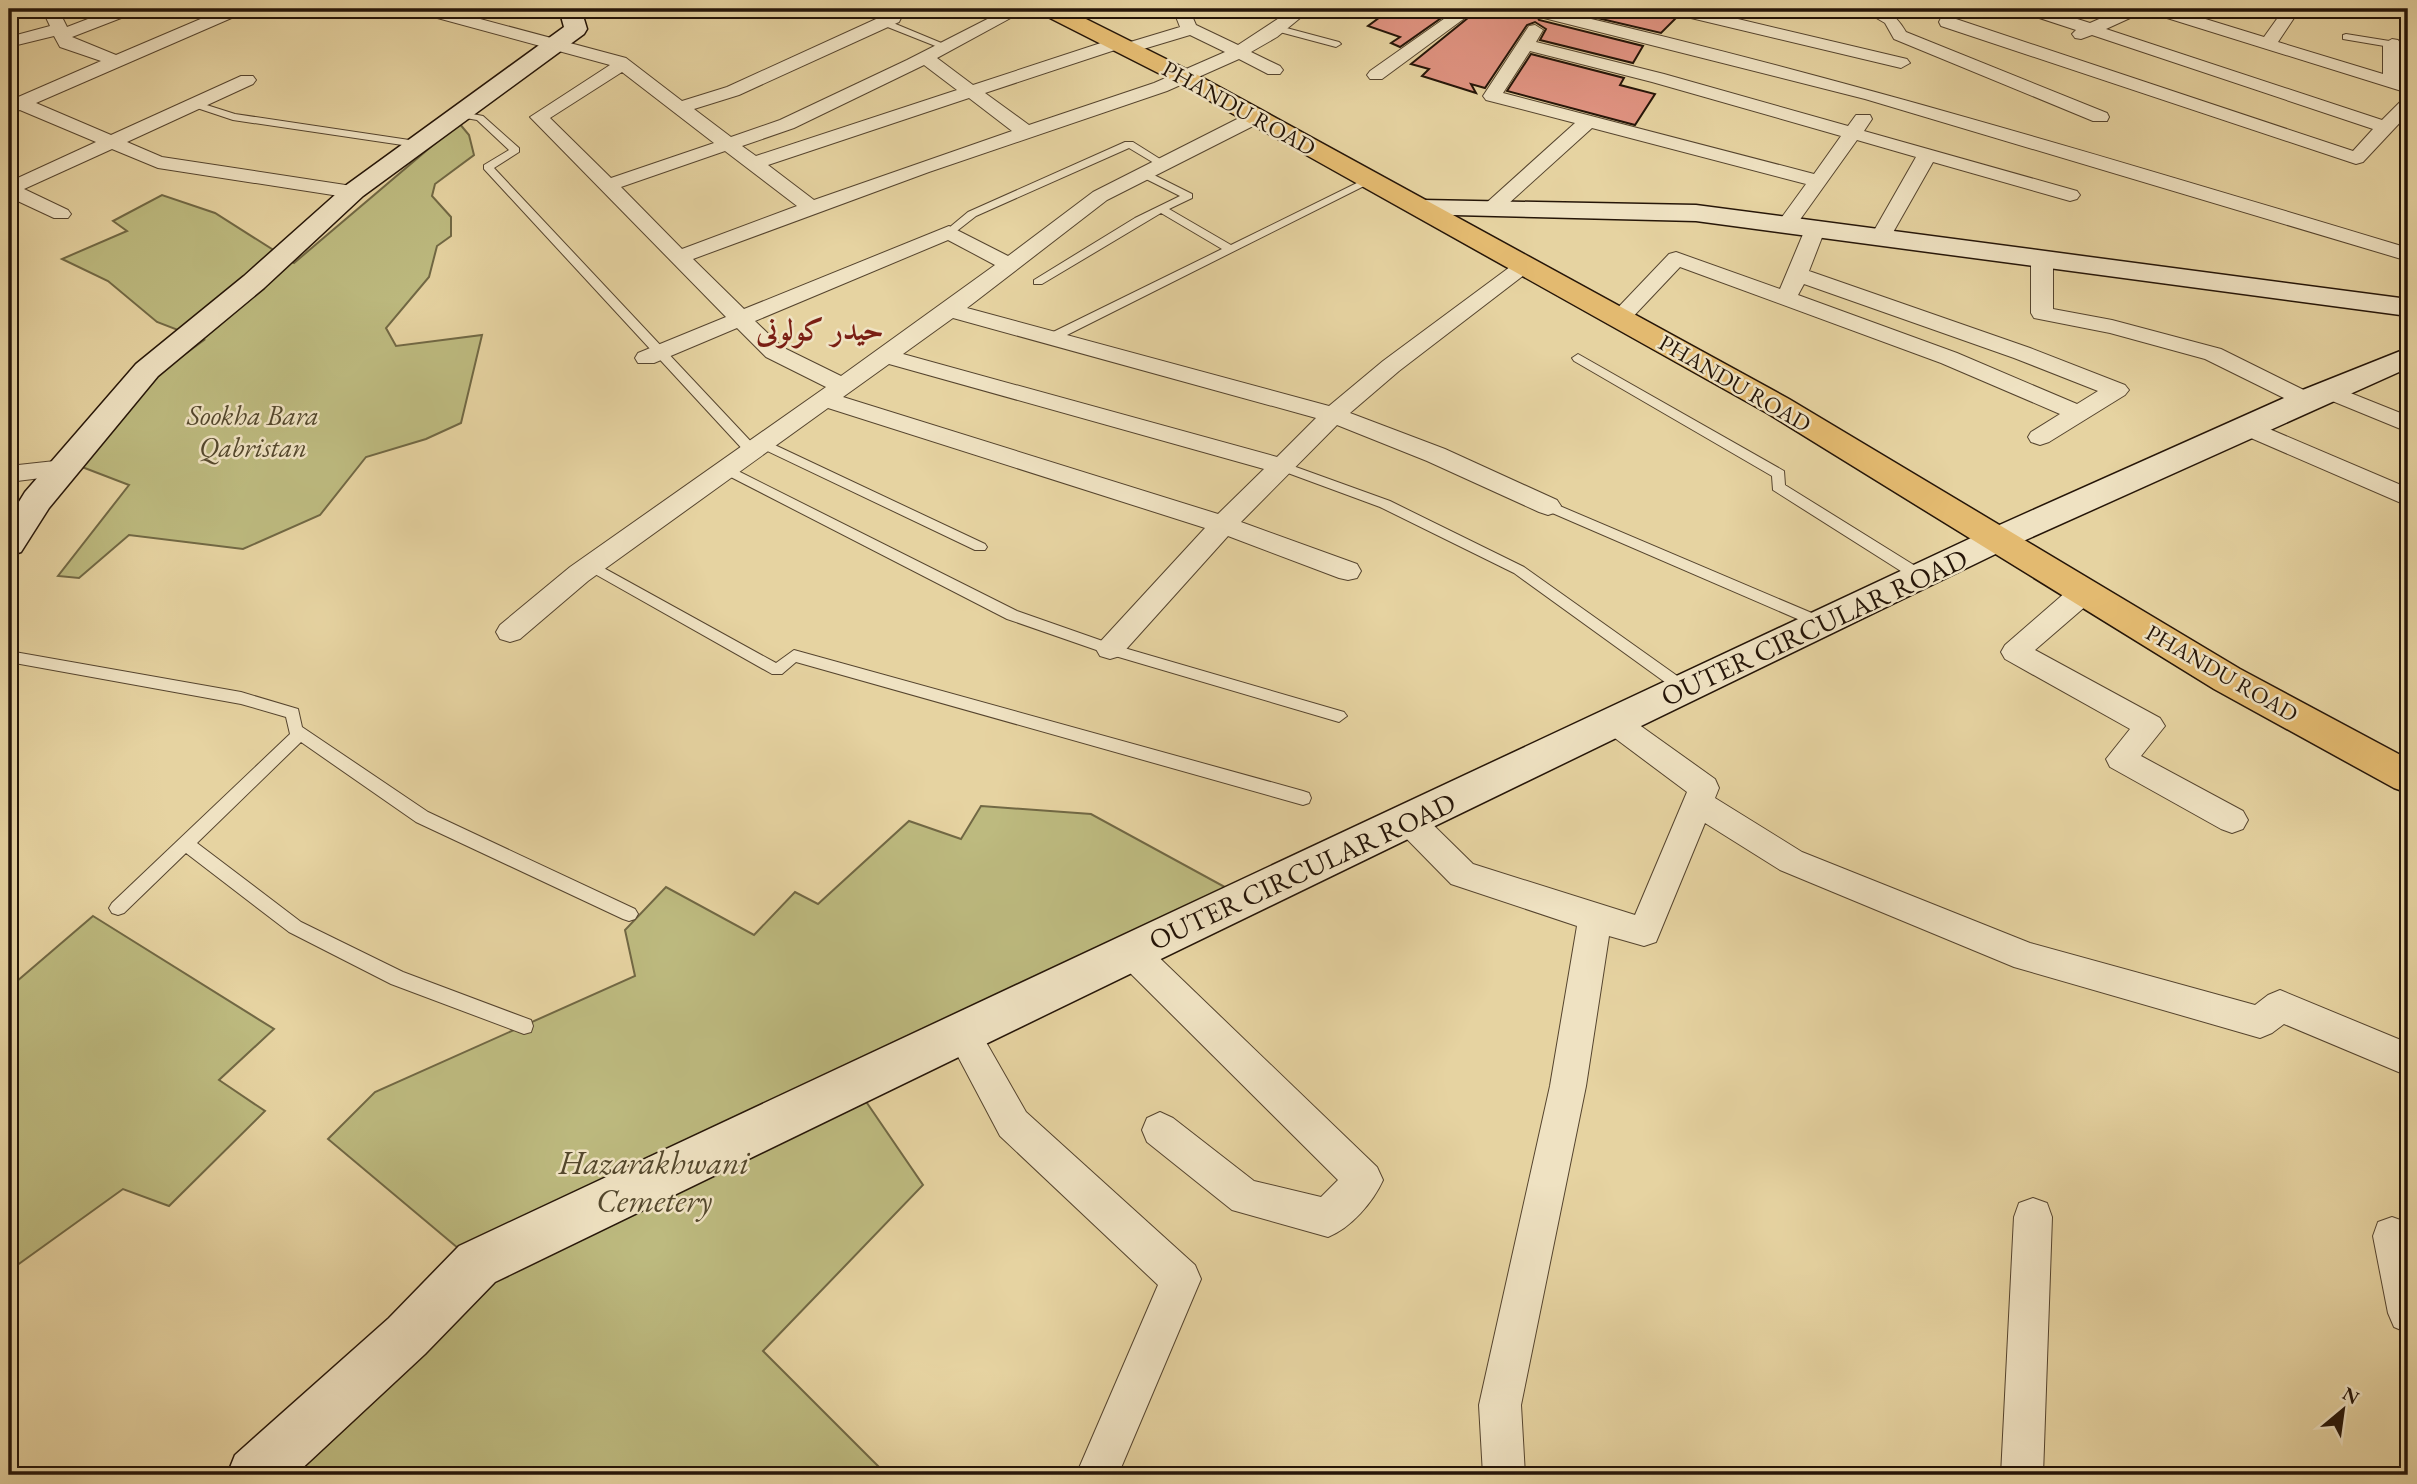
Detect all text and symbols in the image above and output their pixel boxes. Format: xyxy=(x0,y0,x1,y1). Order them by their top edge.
street label: PHANDU ROAD xyxy=(1157,53,1321,163)
district label: حیدر کولونی xyxy=(755,310,884,349)
street label: PHANDU ROAD xyxy=(1654,327,1816,439)
park label: Sookha Bara Qabristan xyxy=(186,397,319,465)
street label: OUTER CIRCULAR ROAD xyxy=(1655,540,1973,714)
street label: PHANDU ROAD xyxy=(2141,617,2303,729)
street label: OUTER CIRCULAR ROAD xyxy=(1143,784,1461,958)
park label: Hazarakhwani Cemetery xyxy=(558,1141,750,1222)
north arrow xyxy=(2308,1376,2378,1446)
text: N xyxy=(2338,1381,2364,1411)

